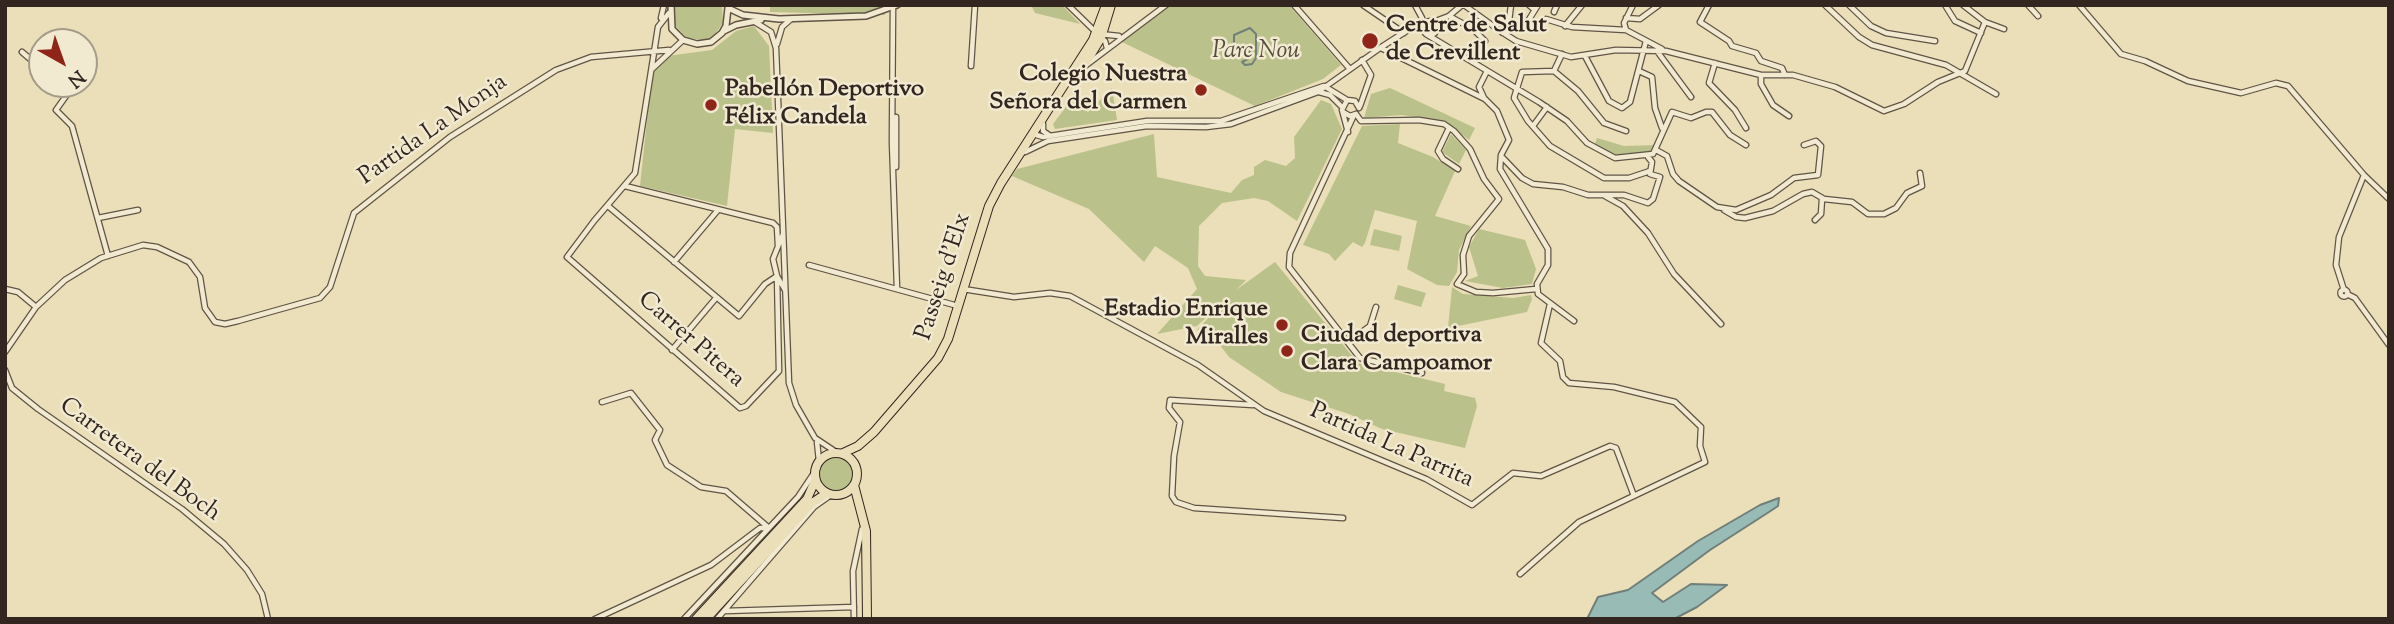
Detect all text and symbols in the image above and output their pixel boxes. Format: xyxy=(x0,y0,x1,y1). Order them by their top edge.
place label: Centre de Salut de Crevillent xyxy=(1386,13,1547,69)
north arrow xyxy=(28,28,98,98)
marker: Centre de Salut de Crevillent xyxy=(1360,31,1380,51)
park label: Parc Nou xyxy=(1212,39,1300,67)
place label: Colegio Nuestra Señora del Carmen xyxy=(989,62,1187,118)
text: N xyxy=(61,63,90,93)
street label: Partida La Monja xyxy=(354,69,514,193)
place label: Pabellón Deportivo Félix Candela xyxy=(725,77,924,133)
marker: Colegio Nuestra Señora del Carmen xyxy=(1193,82,1209,98)
marker: Pabellón Deportivo Félix Candela xyxy=(703,97,719,113)
street label: Passeig d'Elx xyxy=(911,210,979,344)
street label: Carrer Pitera xyxy=(631,287,749,395)
place label: Estadio Enrique Miralles xyxy=(1104,297,1268,353)
marker: Estadio Enrique Miralles xyxy=(1274,317,1290,333)
place label: Ciudad deportiva Clara Campoamor xyxy=(1301,323,1492,379)
marker: Ciudad deportiva Clara Campoamor xyxy=(1279,343,1295,359)
street label: Carretera del Boch xyxy=(53,393,225,529)
street label: Partida La Parrita xyxy=(1305,398,1477,496)

